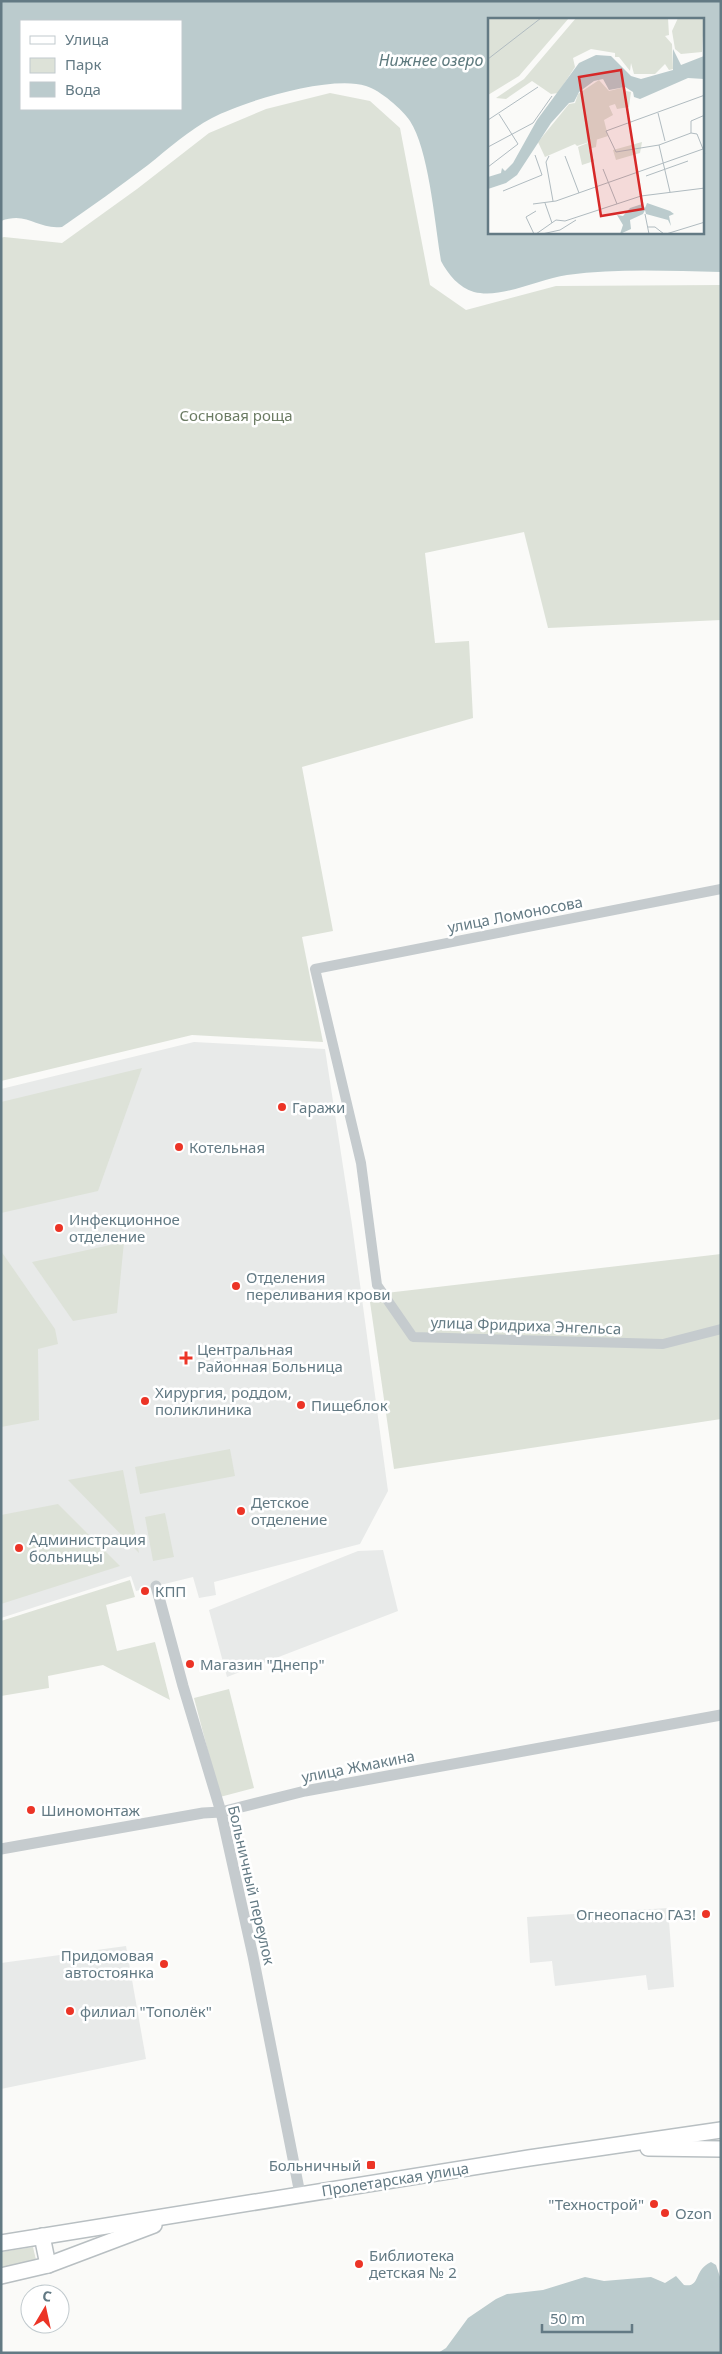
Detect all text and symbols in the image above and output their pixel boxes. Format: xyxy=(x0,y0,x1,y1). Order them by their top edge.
inset map xyxy=(488,18,704,234)
legend xyxy=(20,20,182,110)
text: Улица xyxy=(65,29,109,49)
water label: Нижнее озеро xyxy=(379,49,483,71)
text: Парк xyxy=(65,54,101,74)
text: Вода xyxy=(65,79,101,99)
park label: Сосновая роща xyxy=(179,405,293,425)
street label: улица Ломоносова xyxy=(446,891,584,937)
place label: Гаражи xyxy=(292,1097,345,1117)
marker: Гаражи xyxy=(276,1101,288,1113)
place label: Котельная xyxy=(189,1137,265,1157)
marker: Котельная xyxy=(173,1141,185,1153)
place label: Инфекционное отделение xyxy=(69,1209,180,1246)
marker: Инфекционное отделение xyxy=(53,1222,65,1234)
place label: Отделения переливания крови xyxy=(246,1267,391,1304)
marker: Отделения переливания крови xyxy=(230,1280,242,1292)
street label: улица Фридриха Энгельса xyxy=(430,1312,622,1338)
place label: Центральная Районная Больница xyxy=(197,1339,343,1376)
marker: Центральная Районная Больница xyxy=(179,1351,193,1365)
place label: Хирургия, роддом, поликлиника xyxy=(155,1382,292,1419)
marker: Хирургия, роддом, поликлиника xyxy=(139,1395,151,1407)
place label: Пищеблок xyxy=(311,1395,388,1415)
marker: Пищеблок xyxy=(295,1399,307,1411)
place label: Детское отделение xyxy=(251,1492,327,1529)
marker: Детское отделение xyxy=(235,1505,247,1517)
place label: Администрация больницы xyxy=(29,1529,146,1566)
marker: Администрация больницы xyxy=(13,1542,25,1554)
place label: КПП xyxy=(155,1581,186,1601)
marker: КПП xyxy=(139,1585,151,1597)
place label: Магазин "Днепр" xyxy=(200,1654,325,1674)
marker: Магазин "Днепр" xyxy=(184,1658,196,1670)
street label: улица Жмакина xyxy=(300,1745,416,1787)
place label: Шиномонтаж xyxy=(41,1800,141,1820)
street label: Больничный переулок xyxy=(224,1803,280,1967)
marker: Шиномонтаж xyxy=(25,1804,37,1816)
place label: Огнеопасно ГАЗ! xyxy=(576,1904,696,1924)
marker: Огнеопасно ГАЗ! xyxy=(700,1908,712,1920)
place label: Придомовая автостоянка xyxy=(61,1945,154,1982)
marker: Придомовая автостоянка xyxy=(158,1958,170,1970)
place label: филиал "Тополёк" xyxy=(80,2001,212,2021)
marker: филиал "Тополёк" xyxy=(64,2005,76,2017)
place label: Больничный xyxy=(269,2155,361,2175)
street label: Пролетарская улица xyxy=(320,2157,470,2201)
marker: Больничный xyxy=(365,2159,377,2171)
place label: "Технострой" xyxy=(548,2194,644,2214)
marker: "Технострой" xyxy=(648,2198,660,2210)
place label: Ozon xyxy=(675,2203,712,2223)
marker: Ozon xyxy=(659,2207,671,2219)
place label: Библиотека детская № 2 xyxy=(369,2245,457,2282)
marker: Библиотека детская № 2 xyxy=(353,2258,365,2270)
north arrow xyxy=(20,2284,70,2334)
text: С xyxy=(41,2286,53,2306)
scale bar xyxy=(542,2302,632,2334)
text: 50 m xyxy=(550,2308,585,2328)

